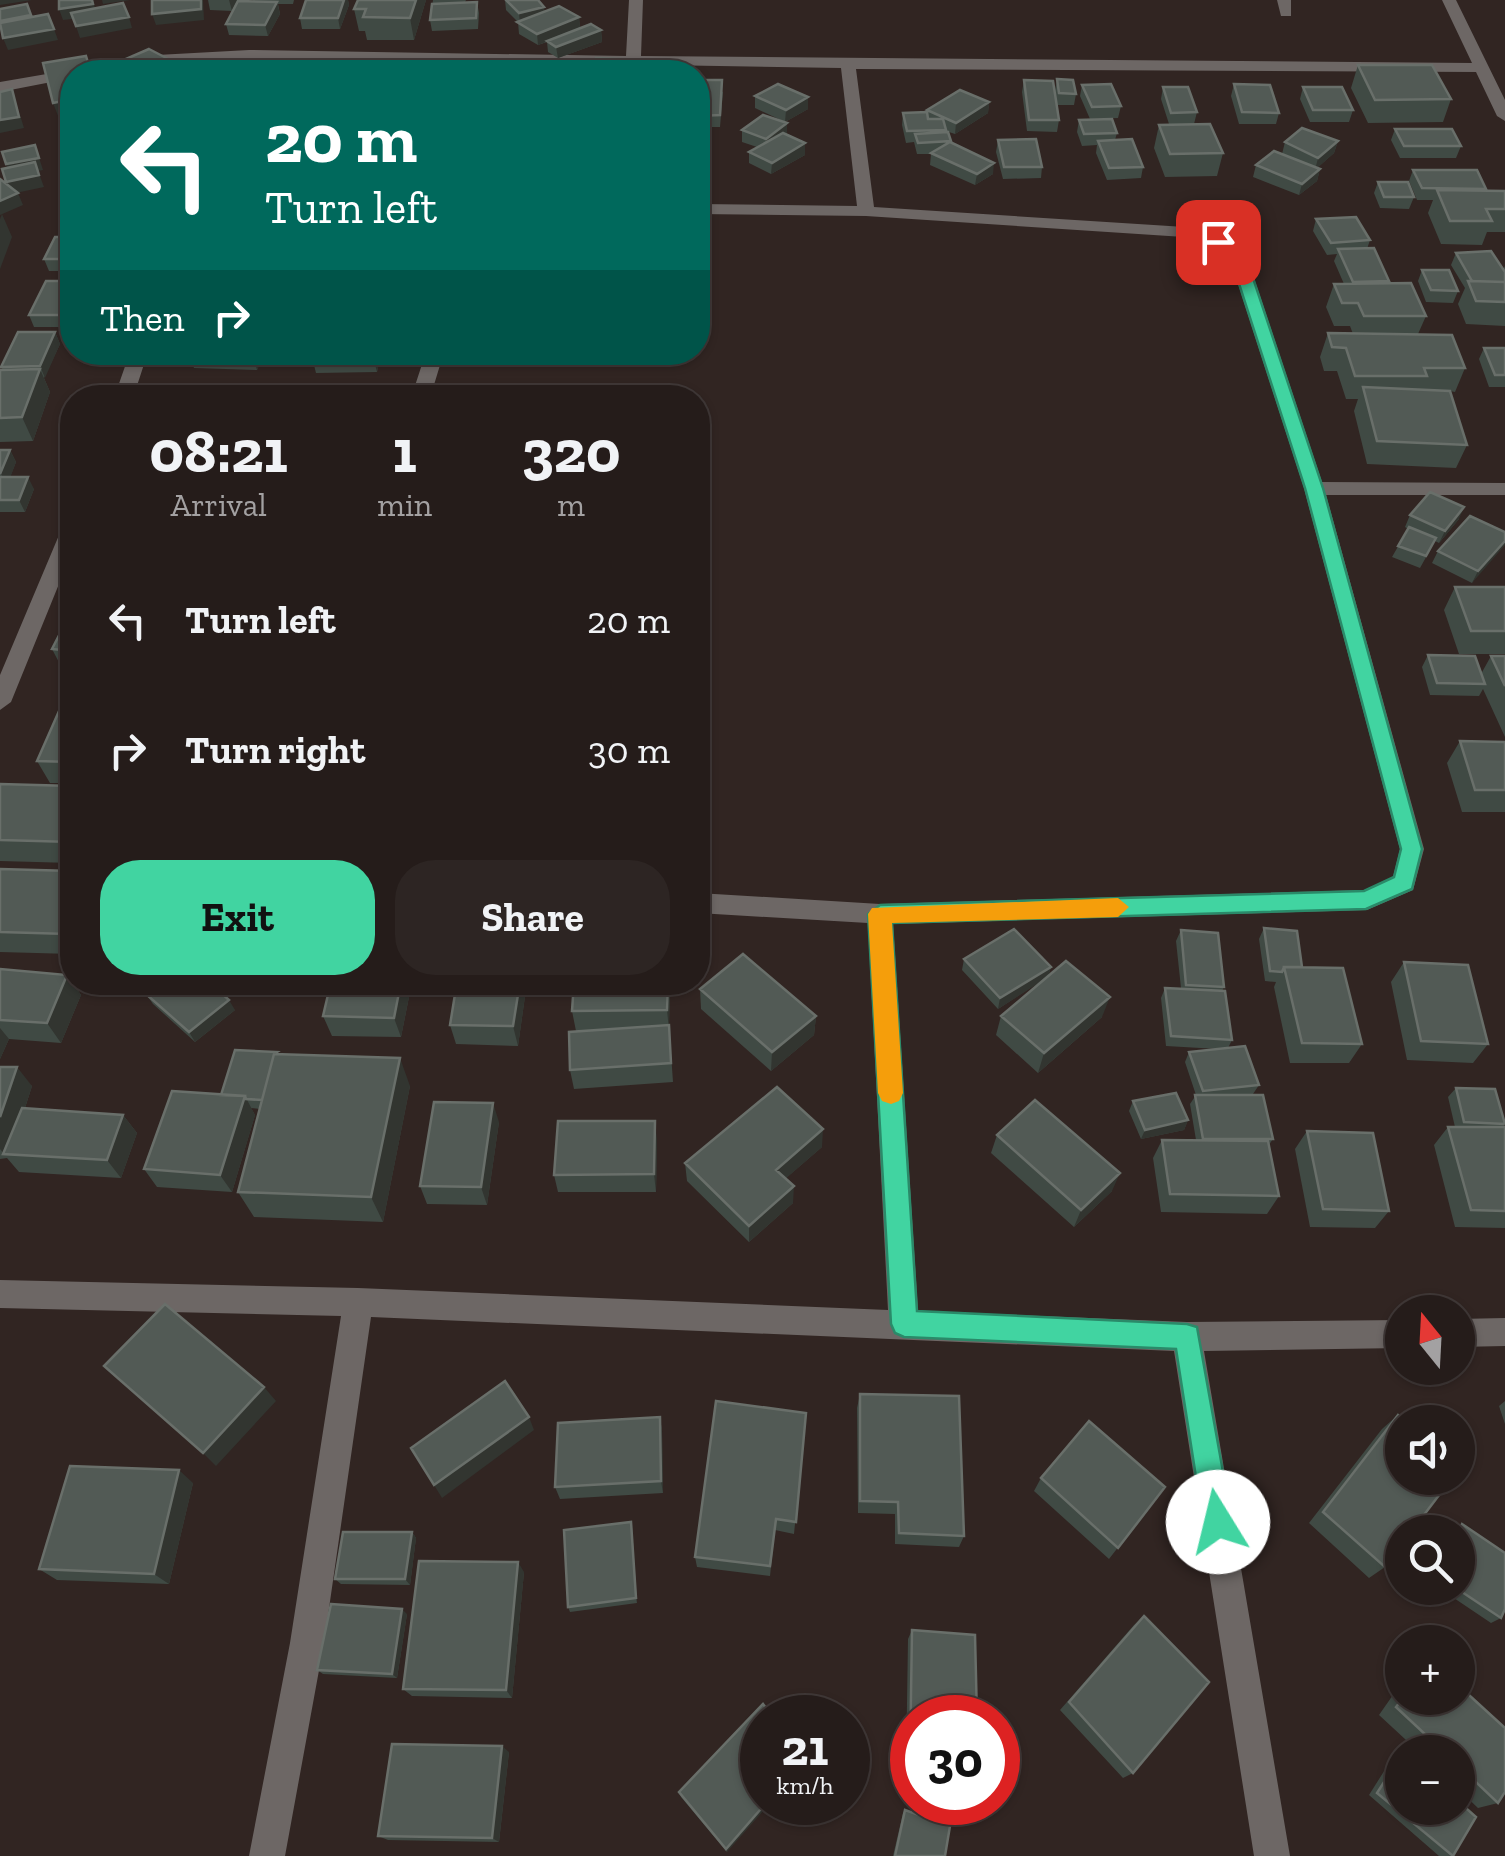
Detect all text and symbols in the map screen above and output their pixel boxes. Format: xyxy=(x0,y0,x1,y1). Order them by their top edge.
text: 20 m xyxy=(265,96,417,180)
icon: left xyxy=(100,100,230,230)
text: Turn left xyxy=(265,181,437,235)
pin xyxy=(1176,200,1261,285)
icon: arrive xyxy=(1191,215,1246,270)
icon: right xyxy=(204,290,259,345)
text: Then xyxy=(100,295,184,341)
text: 08:21 xyxy=(150,415,288,487)
text: 1 xyxy=(393,415,417,487)
text: 320 xyxy=(522,415,620,487)
text: Arrival xyxy=(170,486,267,524)
text: min xyxy=(377,486,432,524)
text: m xyxy=(557,486,585,524)
icon: left xyxy=(100,593,155,648)
text: Turn left xyxy=(185,597,336,643)
text: 20 m xyxy=(587,597,670,643)
icon: right xyxy=(100,723,155,778)
text: Turn right xyxy=(185,727,365,773)
text: 30 m xyxy=(588,727,670,773)
button: Exit xyxy=(100,860,375,975)
button: Share xyxy=(395,860,670,975)
north arrow xyxy=(1385,1295,1475,1385)
map controls xyxy=(1385,1295,1475,1825)
button: sound xyxy=(1385,1405,1475,1495)
position arrow xyxy=(1166,1470,1270,1574)
button: search xyxy=(1385,1515,1475,1605)
button: + xyxy=(1385,1625,1475,1715)
speed limit sign: 30 xyxy=(890,1695,1020,1825)
text: 21 xyxy=(781,1718,829,1778)
button: − xyxy=(1385,1735,1475,1825)
text: km/h xyxy=(776,1770,834,1800)

